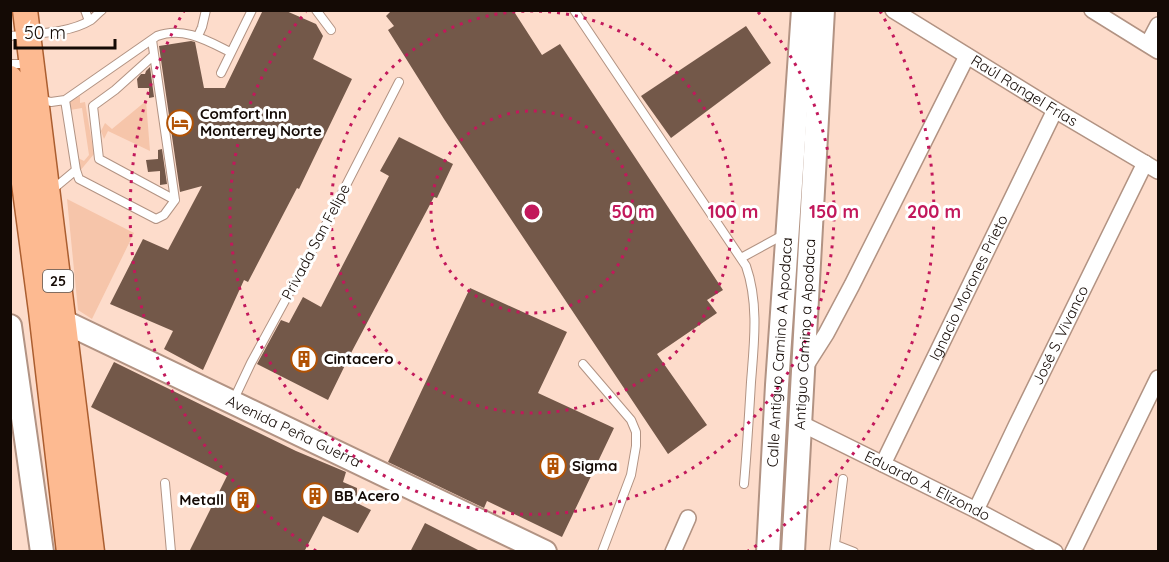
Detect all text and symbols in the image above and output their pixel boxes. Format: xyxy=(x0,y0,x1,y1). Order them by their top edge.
scale bar xyxy=(15,12,116,50)
text: 50 m xyxy=(24,21,66,44)
street label: Raúl Rangel Frías xyxy=(968,50,1081,130)
place label: Comfort Inn Monterrey Norte xyxy=(200,104,322,140)
hotel icon: Comfort Inn Monterrey Norte xyxy=(165,108,195,138)
street label: Privada San Felipe xyxy=(277,181,354,303)
text: 50 m xyxy=(611,200,655,223)
text: 100 m xyxy=(708,200,758,223)
text: 150 m xyxy=(809,200,859,223)
text: 200 m xyxy=(907,200,961,223)
centre of rings xyxy=(522,202,542,222)
street label: Ignacio Morones Prieto xyxy=(925,211,1012,364)
street label: Calle Antiguo Camino A Apodaca xyxy=(763,237,796,468)
street label: Antiguo Camino a Apodaca xyxy=(790,238,819,430)
road number: 25 xyxy=(43,270,73,292)
street label: José S. Vivanco xyxy=(1028,282,1092,388)
building icon: Cintacero xyxy=(289,344,319,374)
place label: Cintacero xyxy=(324,349,394,368)
street label: Avenida Peña Guerra xyxy=(223,391,364,471)
street label: Eduardo A. Elizondo xyxy=(862,446,994,525)
building icon: Sigma xyxy=(538,451,568,481)
place label: Sigma xyxy=(572,456,617,475)
building icon: BB Acero xyxy=(300,481,330,511)
building icon: Metall xyxy=(228,485,258,515)
place label: BB Acero xyxy=(334,486,400,505)
place label: Metall xyxy=(179,490,224,509)

